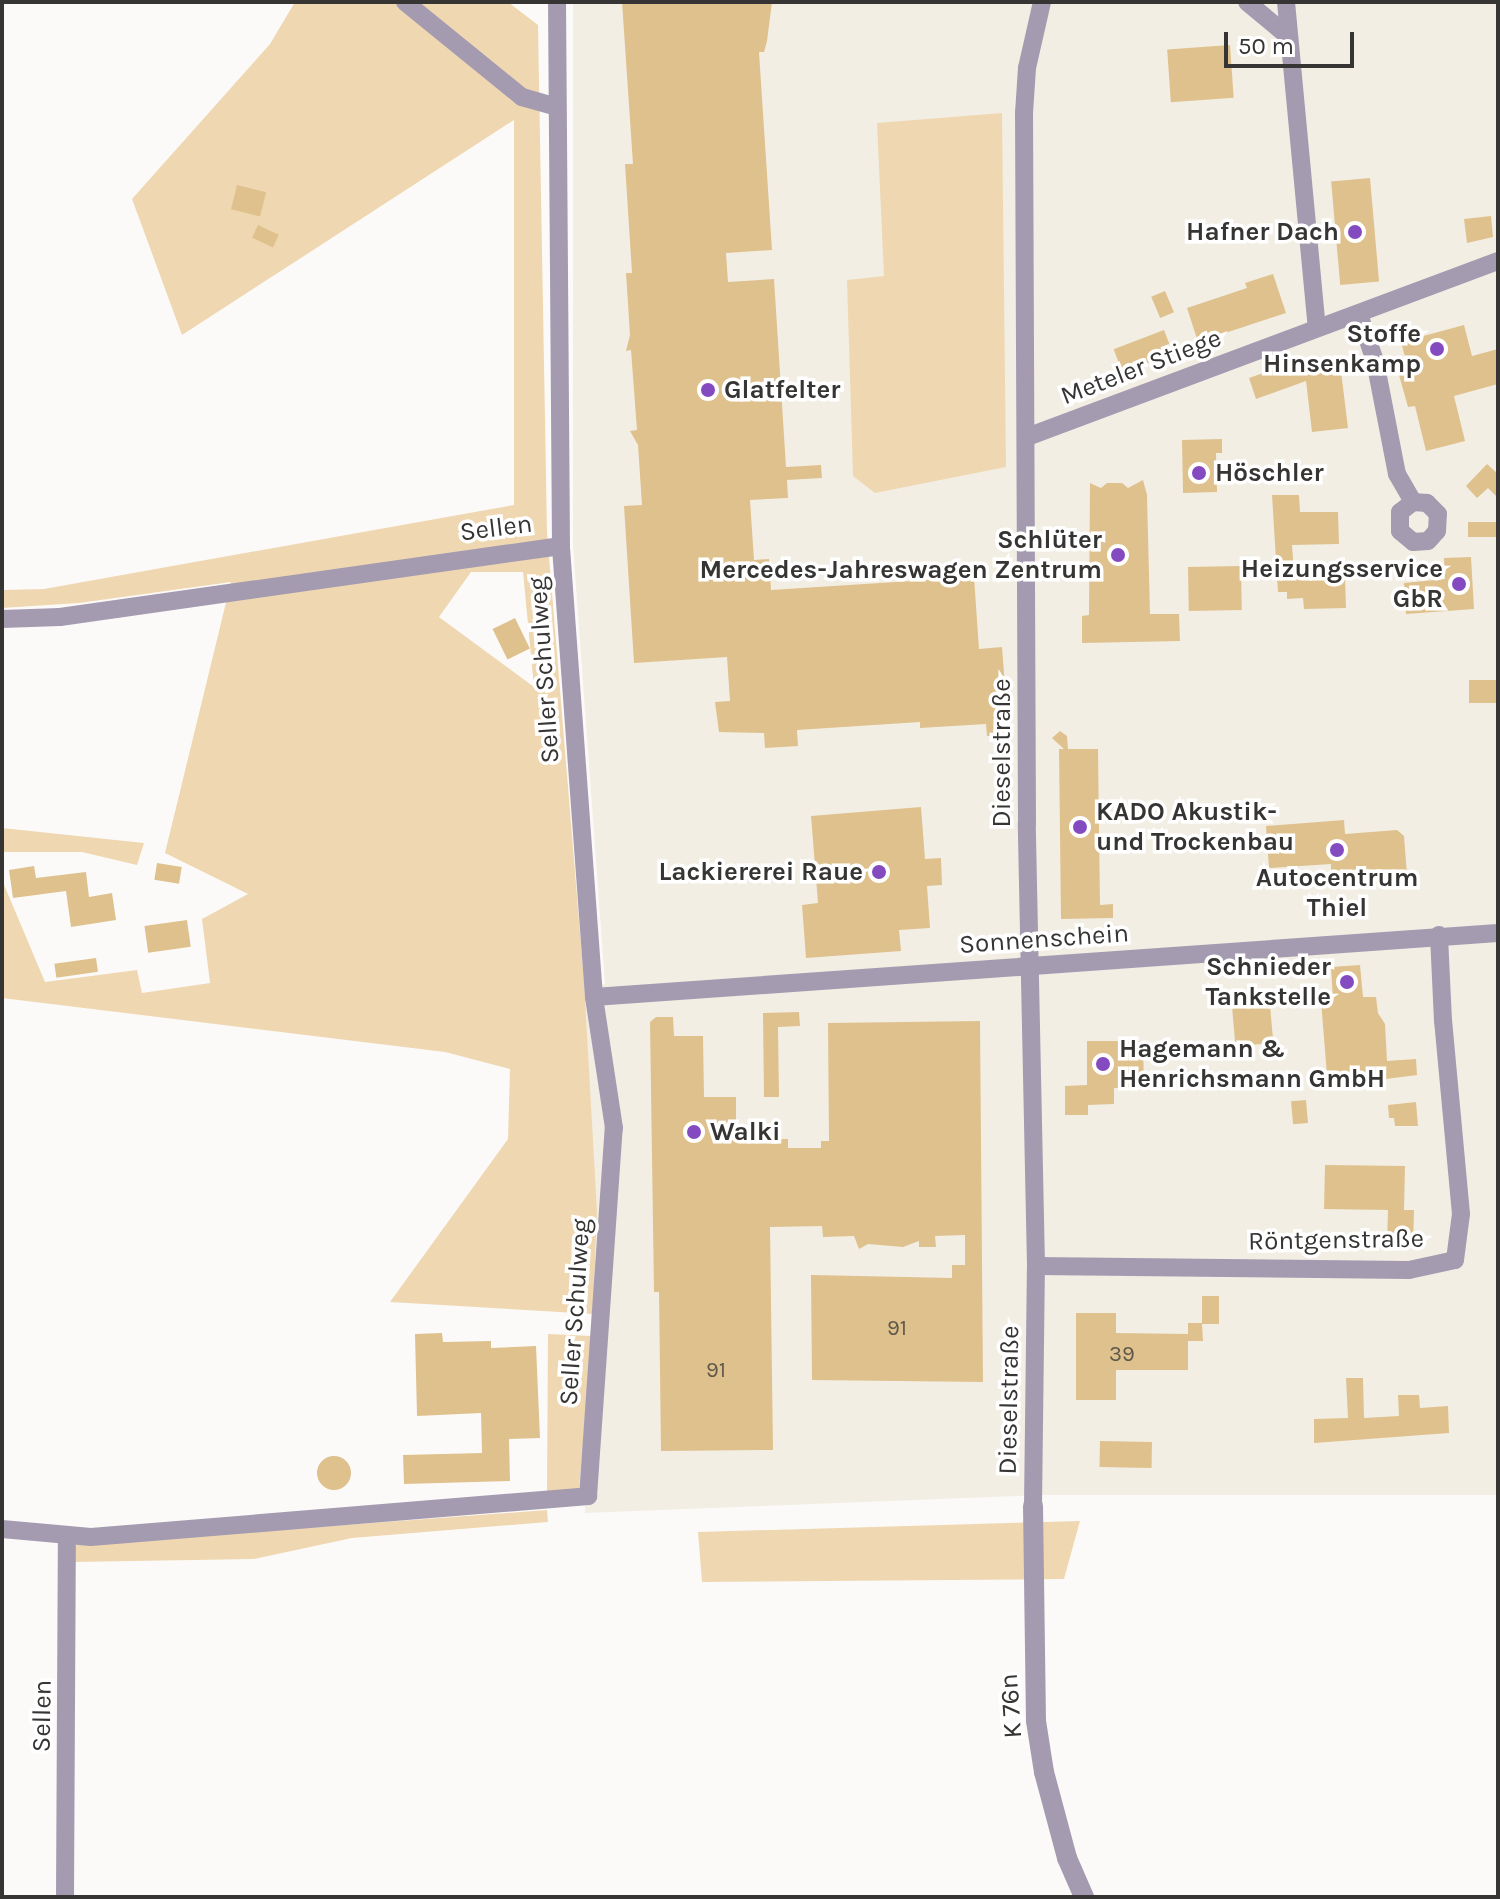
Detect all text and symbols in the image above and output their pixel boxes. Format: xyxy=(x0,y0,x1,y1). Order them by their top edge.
scale bar xyxy=(1228,16,1358,66)
text: 50 m xyxy=(1238,32,1294,60)
place label: Hafner Dach xyxy=(1186,216,1339,248)
marker: Hafner Dach xyxy=(1346,223,1364,241)
place label: Stoffe Hinsenkamp xyxy=(1263,318,1421,380)
street label: Meteler Stiege xyxy=(1056,322,1226,412)
marker: Stoffe Hinsenkamp xyxy=(1428,340,1446,358)
place label: Glatfelter xyxy=(724,374,840,406)
marker: Glatfelter xyxy=(699,381,717,399)
place label: Höschler xyxy=(1215,457,1324,489)
marker: Höschler xyxy=(1190,464,1208,482)
street label: Sellen xyxy=(458,508,534,548)
place label: Schlüter Mercedes-Jahreswagen Zentrum xyxy=(700,524,1102,586)
marker: Schlüter Mercedes-Jahreswagen Zentrum xyxy=(1109,546,1127,564)
place label: Heizungsservice GbR xyxy=(1241,553,1443,614)
marker: Heizungsservice GbR xyxy=(1450,575,1468,593)
street label: Seller Schulweg xyxy=(522,576,566,764)
street label: Dieselstraße xyxy=(986,678,1018,828)
place label: KADO Akustik- und Trockenbau xyxy=(1096,796,1294,858)
marker: KADO Akustik- und Trockenbau xyxy=(1071,818,1089,836)
marker: Autocentrum Thiel xyxy=(1328,841,1346,859)
place label: Lackiererei Raue xyxy=(658,856,863,888)
place label: Autocentrum Thiel xyxy=(1256,862,1418,924)
marker: Lackiererei Raue xyxy=(870,863,888,881)
street label: Sonnenschein xyxy=(958,918,1130,960)
place label: Schnieder Tankstelle xyxy=(1205,951,1331,1012)
marker: Schnieder Tankstelle xyxy=(1338,973,1356,991)
place label: Hagemann & Henrichsmann GmbH xyxy=(1119,1033,1385,1094)
marker: Hagemann & Henrichsmann GmbH xyxy=(1094,1055,1112,1073)
place label: Walki xyxy=(710,1116,781,1148)
marker: Walki xyxy=(685,1123,703,1141)
street label: Seller Schulweg xyxy=(553,1218,597,1406)
street label: Röntgenstraße xyxy=(1248,1223,1424,1257)
house number: 91 xyxy=(887,1316,907,1342)
street label: Dieselstraße xyxy=(992,1325,1026,1475)
house number: 39 xyxy=(1109,1342,1135,1368)
house number: 91 xyxy=(706,1358,726,1384)
street label: K 76n xyxy=(993,1673,1029,1739)
street label: Sellen xyxy=(26,1679,58,1753)

